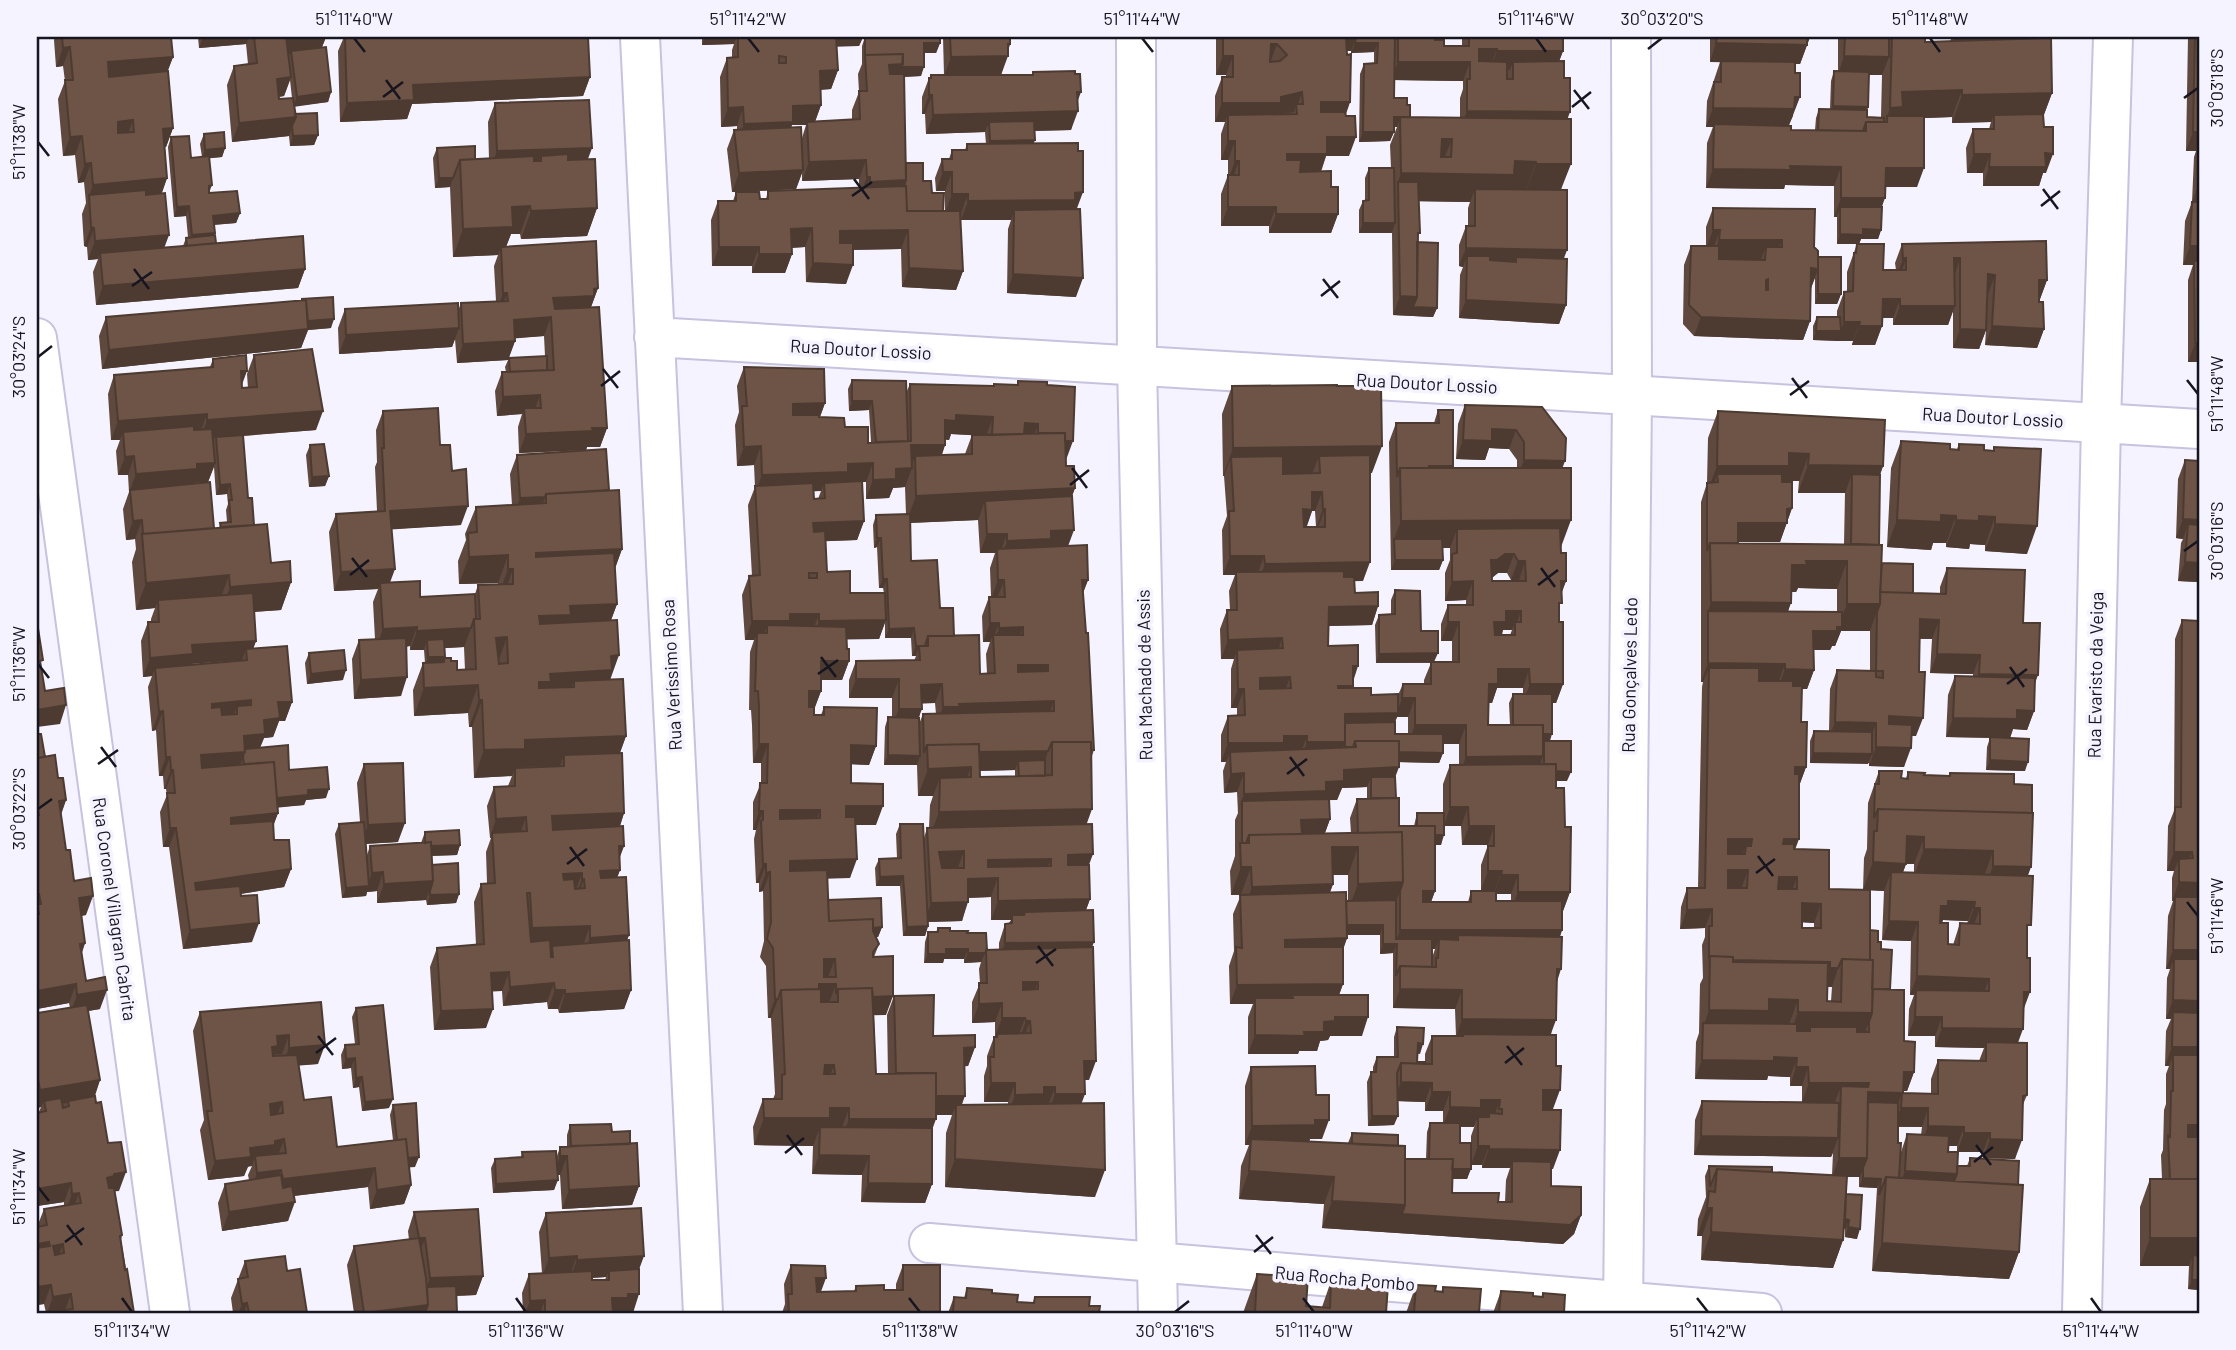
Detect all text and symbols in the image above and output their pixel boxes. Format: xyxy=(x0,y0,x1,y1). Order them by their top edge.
text: 51°11'40"W xyxy=(315,7,393,29)
text: 51°11'42"W xyxy=(710,7,787,29)
text: 51°11'44"W xyxy=(1104,7,1181,29)
text: 51°11'46"W xyxy=(1498,7,1574,29)
text: 30°03'20"S xyxy=(1620,7,1704,29)
text: 51°11'48"W xyxy=(1892,7,1968,29)
text: 30°03'18"S xyxy=(2205,48,2227,128)
text: 51°11'38"W xyxy=(7,104,29,180)
text: 30°03'24"S xyxy=(7,316,29,398)
street label: Rua Doutor Lossio xyxy=(790,334,932,364)
text: 51°11'48"W xyxy=(2205,356,2227,432)
street label: Rua Doutor Lossio xyxy=(1356,368,1498,398)
street label: Rua Doutor Lossio xyxy=(1922,402,2064,432)
text: 30°03'16"S xyxy=(2205,502,2227,580)
street label: Rua Machado de Assis xyxy=(1132,589,1156,761)
street label: Rua Evaristo da Veiga xyxy=(2083,591,2107,759)
street label: Rua Gonçalves Ledo xyxy=(1617,597,1641,753)
street label: Rua Veríssimo Rosa xyxy=(656,599,686,751)
text: 51°11'36"W xyxy=(7,626,29,702)
text: 30°03'22"S xyxy=(7,768,29,850)
street label: Rua Coronel Villagran Cabrita xyxy=(88,796,142,1022)
text: 51°11'46"W xyxy=(2205,878,2227,954)
text: 51°11'34"W xyxy=(7,1149,29,1225)
street label: Rua Rocha Pombo xyxy=(1274,1261,1416,1295)
text: 51°11'34"W xyxy=(94,1319,170,1341)
text: 51°11'36"W xyxy=(488,1319,564,1341)
text: 51°11'38"W xyxy=(882,1319,958,1341)
text: 30°03'16"S xyxy=(1136,1319,1214,1341)
text: 51°11'40"W xyxy=(1275,1319,1353,1341)
text: 51°11'42"W xyxy=(1670,1319,1747,1341)
text: 51°11'44"W xyxy=(2063,1319,2140,1341)

